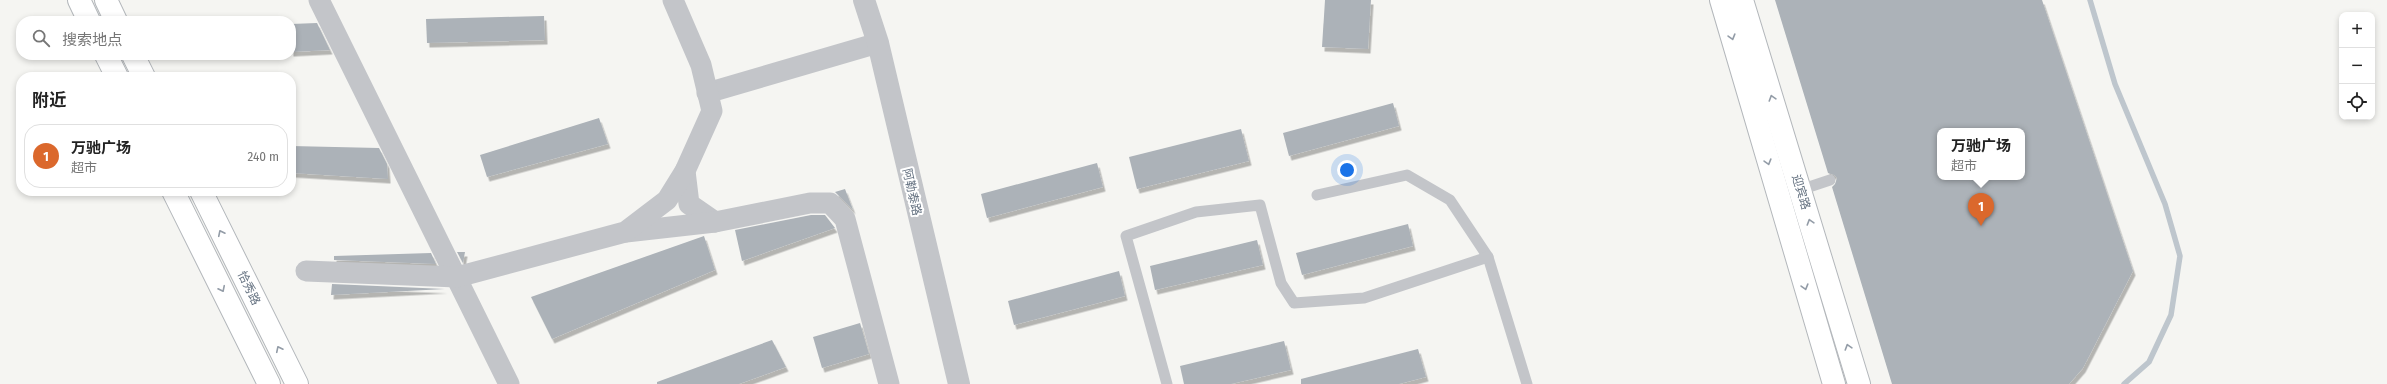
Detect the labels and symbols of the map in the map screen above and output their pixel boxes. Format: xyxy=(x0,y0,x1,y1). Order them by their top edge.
one-way arrow xyxy=(1727,34,1736,41)
one-way arrow xyxy=(1768,95,1777,102)
one-way arrow xyxy=(1763,158,1772,165)
your location xyxy=(1337,160,1357,180)
street label: 阿勒泰路 xyxy=(900,167,924,217)
street label: 迎宾路 xyxy=(1789,173,1813,211)
pin: 1 xyxy=(1968,193,1994,226)
one-way arrow xyxy=(1806,219,1815,226)
one-way arrow xyxy=(219,229,226,237)
street label: 恰秀路 xyxy=(235,269,263,307)
one-way arrow xyxy=(1800,283,1809,290)
one-way arrow xyxy=(217,284,225,292)
one-way arrow xyxy=(1844,343,1853,350)
one-way arrow xyxy=(277,346,284,353)

